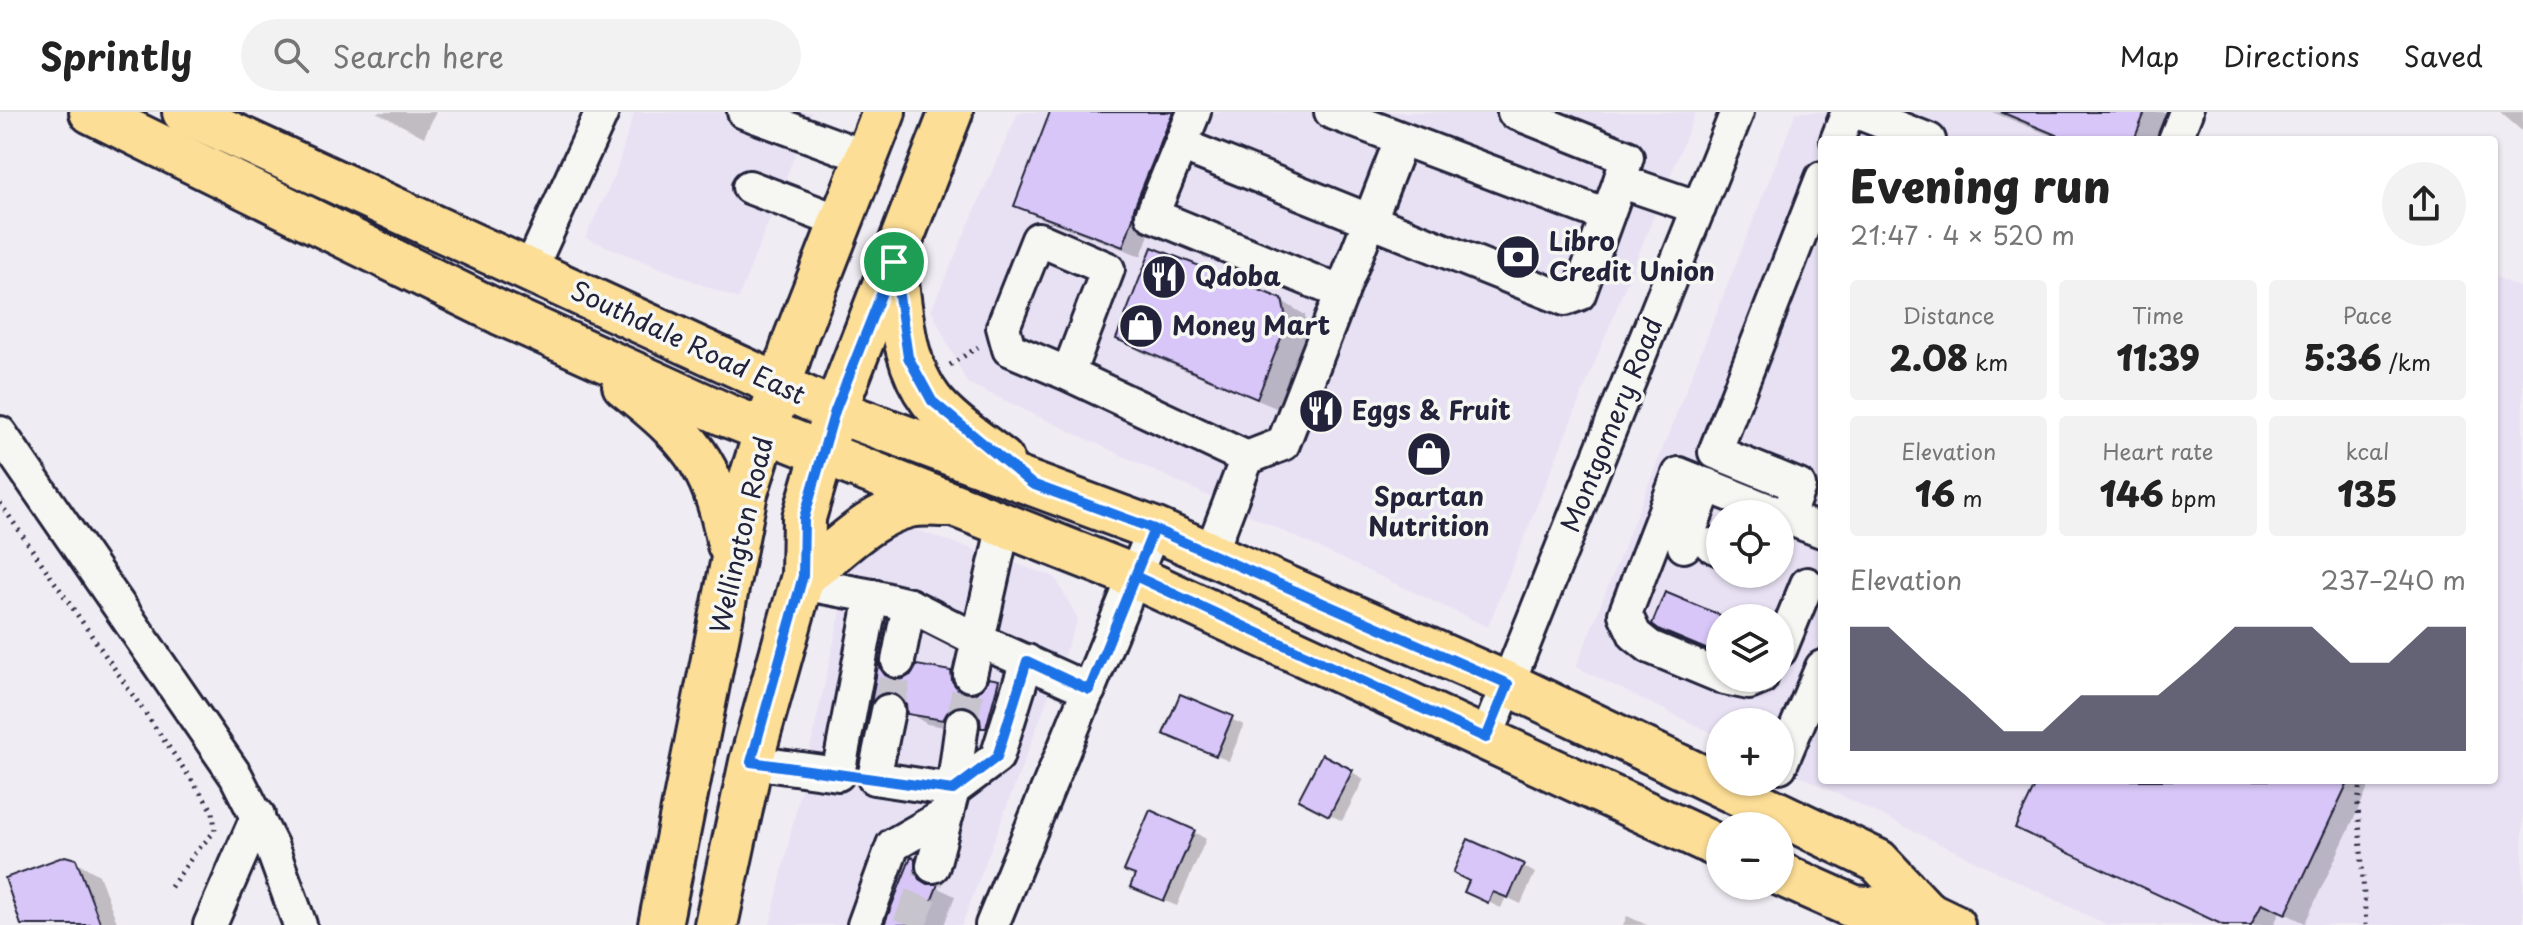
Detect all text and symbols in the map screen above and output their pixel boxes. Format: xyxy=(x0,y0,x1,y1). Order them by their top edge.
search box xyxy=(241,19,801,91)
text: Sprintly xyxy=(40,27,193,84)
icon: search xyxy=(269,33,313,77)
text: Search here xyxy=(333,33,504,78)
text: Map xyxy=(2120,34,2179,77)
text: Directions xyxy=(2223,34,2360,77)
text: Saved xyxy=(2404,34,2483,77)
text: Evening run xyxy=(1850,152,2111,218)
button: share xyxy=(2382,162,2466,246)
text: 21:47 · 4 × 520 m xyxy=(1850,215,2075,254)
place label: Libro Credit Union xyxy=(1549,221,1715,290)
pin xyxy=(860,228,928,296)
bank icon: Libro Credit Union xyxy=(1494,233,1542,281)
icon: arrive xyxy=(872,240,916,284)
restaurant icon: Qdoba xyxy=(1140,253,1188,301)
place label: Qdoba xyxy=(1195,256,1281,295)
street label: Southdale Road East xyxy=(565,270,812,413)
text: Distance xyxy=(1903,298,1995,331)
text: Time xyxy=(2132,298,2184,331)
text: Pace xyxy=(2342,298,2392,331)
shop icon: Money Mart xyxy=(1117,302,1165,350)
place label: Money Mart xyxy=(1172,305,1330,344)
street label: Montgomery Road xyxy=(1550,311,1671,538)
text: 2.08 xyxy=(1889,331,1968,383)
text: 11:39 xyxy=(2116,331,2200,383)
text: 5:36 xyxy=(2304,331,2382,383)
text: km xyxy=(1968,345,2008,378)
text: /km xyxy=(2382,345,2431,378)
restaurant icon: Eggs & Fruit xyxy=(1297,387,1345,435)
place label: Eggs & Fruit xyxy=(1352,390,1511,429)
shop icon: Spartan Nutrition xyxy=(1405,430,1453,478)
street label: Wellington Road xyxy=(699,432,782,637)
text: Elevation xyxy=(1901,434,1996,467)
text: Heart rate xyxy=(2102,434,2214,467)
text: kcal xyxy=(2345,434,2389,467)
text: 16 xyxy=(1915,467,1955,519)
text: 146 xyxy=(2099,467,2164,519)
text: 135 xyxy=(2337,467,2398,519)
place label: Spartan Nutrition xyxy=(1368,476,1490,545)
text: m xyxy=(1955,481,1983,514)
text: bpm xyxy=(2164,481,2217,514)
map controls xyxy=(1706,500,1794,900)
button: locate xyxy=(1706,500,1794,588)
text: Elevation xyxy=(1850,560,1962,599)
text: 237–240 m xyxy=(2320,560,2466,599)
button: layers xyxy=(1706,604,1794,692)
button: + xyxy=(1706,708,1794,796)
button: − xyxy=(1706,812,1794,900)

